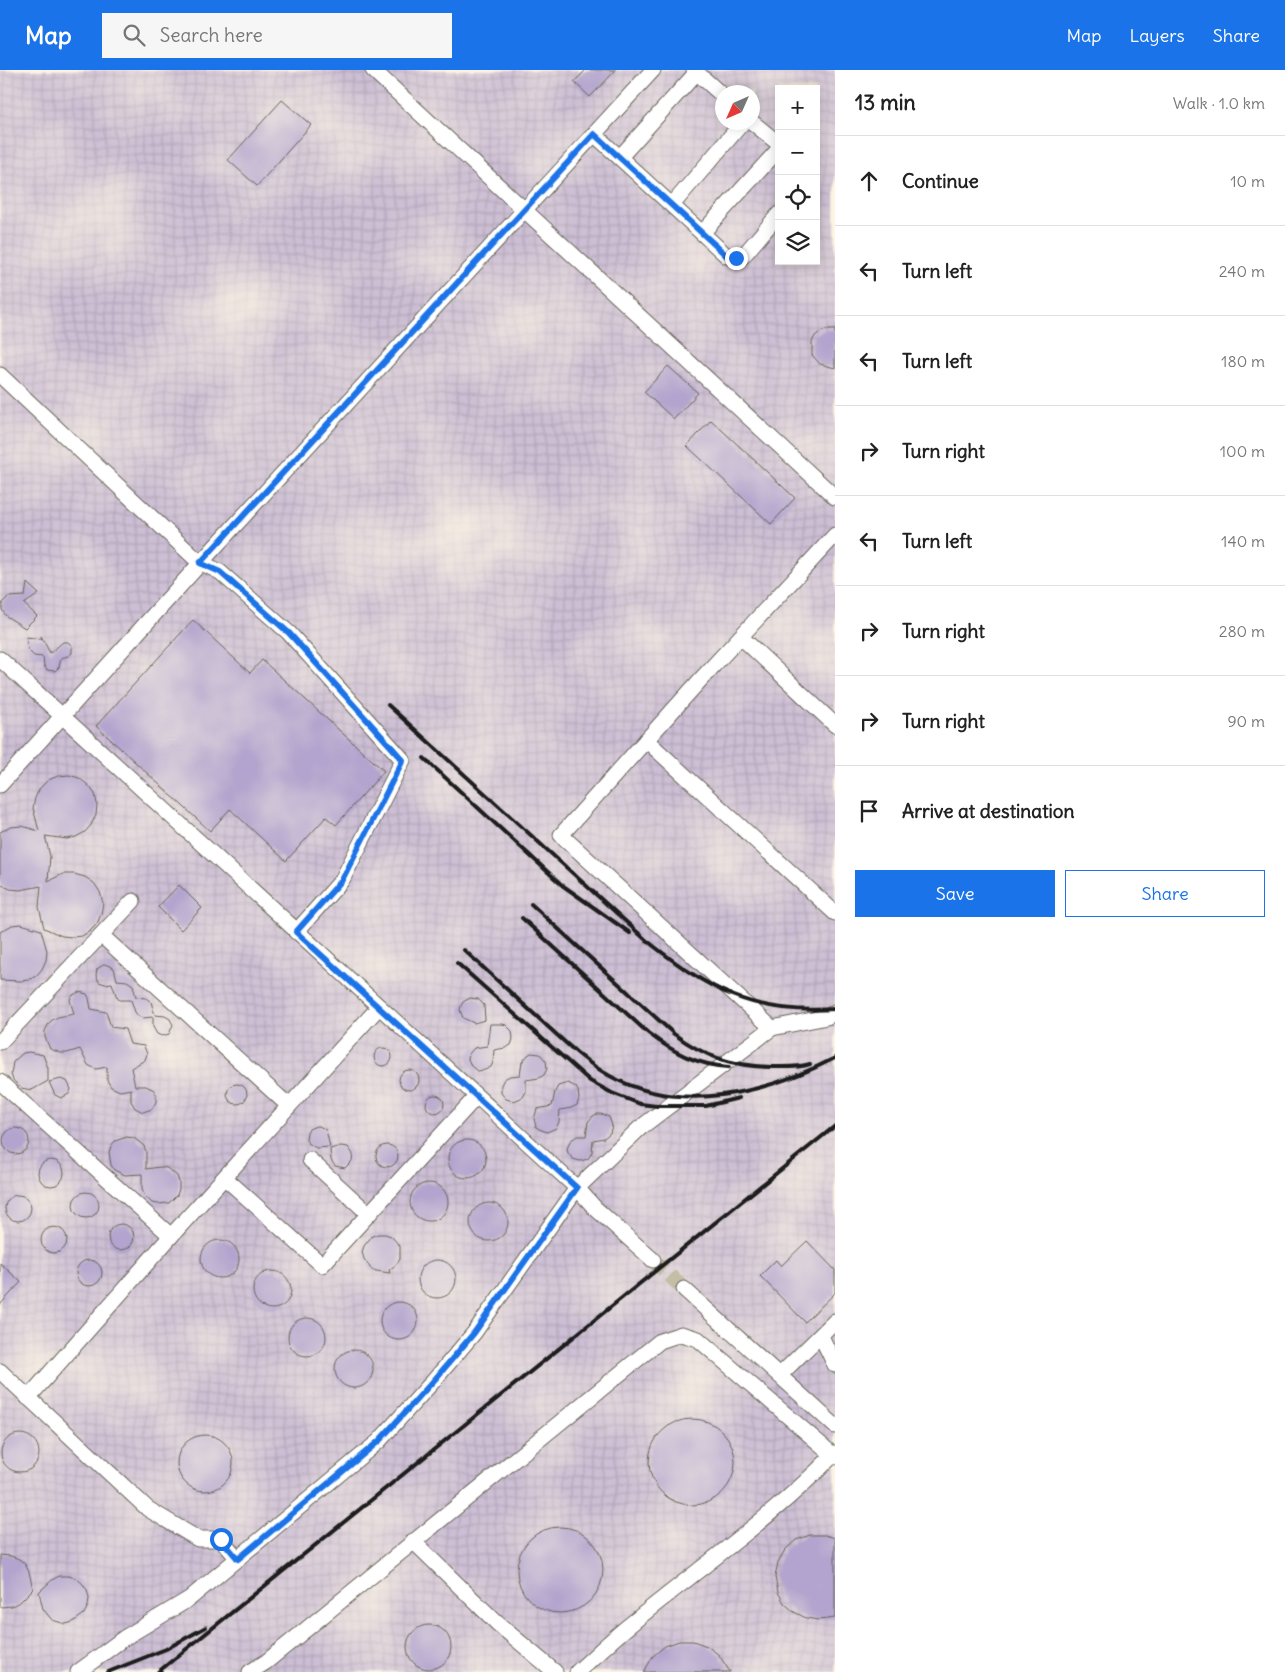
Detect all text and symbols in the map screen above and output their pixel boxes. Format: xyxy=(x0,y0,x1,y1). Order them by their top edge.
search box xyxy=(102,13,452,58)
text: Map xyxy=(25,20,72,50)
icon: search xyxy=(120,21,148,49)
text: Search here xyxy=(160,23,263,47)
text: Map xyxy=(1066,24,1101,47)
text: Layers xyxy=(1129,24,1185,47)
text: Share xyxy=(1213,24,1260,47)
north arrow xyxy=(715,85,760,130)
map controls xyxy=(775,85,820,265)
button: + xyxy=(775,85,820,130)
text: 13 min xyxy=(855,89,916,116)
text: Walk · 1.0 km xyxy=(1173,93,1265,113)
button: − xyxy=(775,130,820,175)
icon: ahead xyxy=(855,167,883,195)
text: Continue xyxy=(902,169,979,193)
text: 10 m xyxy=(1230,171,1265,191)
button: locate xyxy=(775,175,820,220)
button: layers xyxy=(775,220,820,265)
route end xyxy=(725,247,748,270)
icon: left xyxy=(855,257,883,285)
text: Turn left xyxy=(902,259,972,283)
text: 240 m xyxy=(1219,261,1265,281)
icon: left xyxy=(855,347,883,375)
text: Turn left xyxy=(902,349,972,373)
text: 180 m xyxy=(1221,351,1265,371)
icon: right xyxy=(855,437,883,465)
text: Turn right xyxy=(902,439,985,463)
text: 100 m xyxy=(1220,441,1265,461)
icon: left xyxy=(855,527,883,555)
text: Turn left xyxy=(902,529,972,553)
text: 140 m xyxy=(1221,531,1265,551)
icon: right xyxy=(855,617,883,645)
text: Turn right xyxy=(902,619,985,643)
text: 280 m xyxy=(1219,621,1265,641)
icon: right xyxy=(855,707,883,735)
text: Turn right xyxy=(902,709,985,733)
text: 90 m xyxy=(1227,711,1265,731)
icon: arrive xyxy=(855,797,883,825)
text: Arrive at destination xyxy=(902,799,1075,823)
button: Save xyxy=(855,870,1055,917)
button: Share xyxy=(1065,870,1265,917)
route start xyxy=(210,1528,233,1551)

